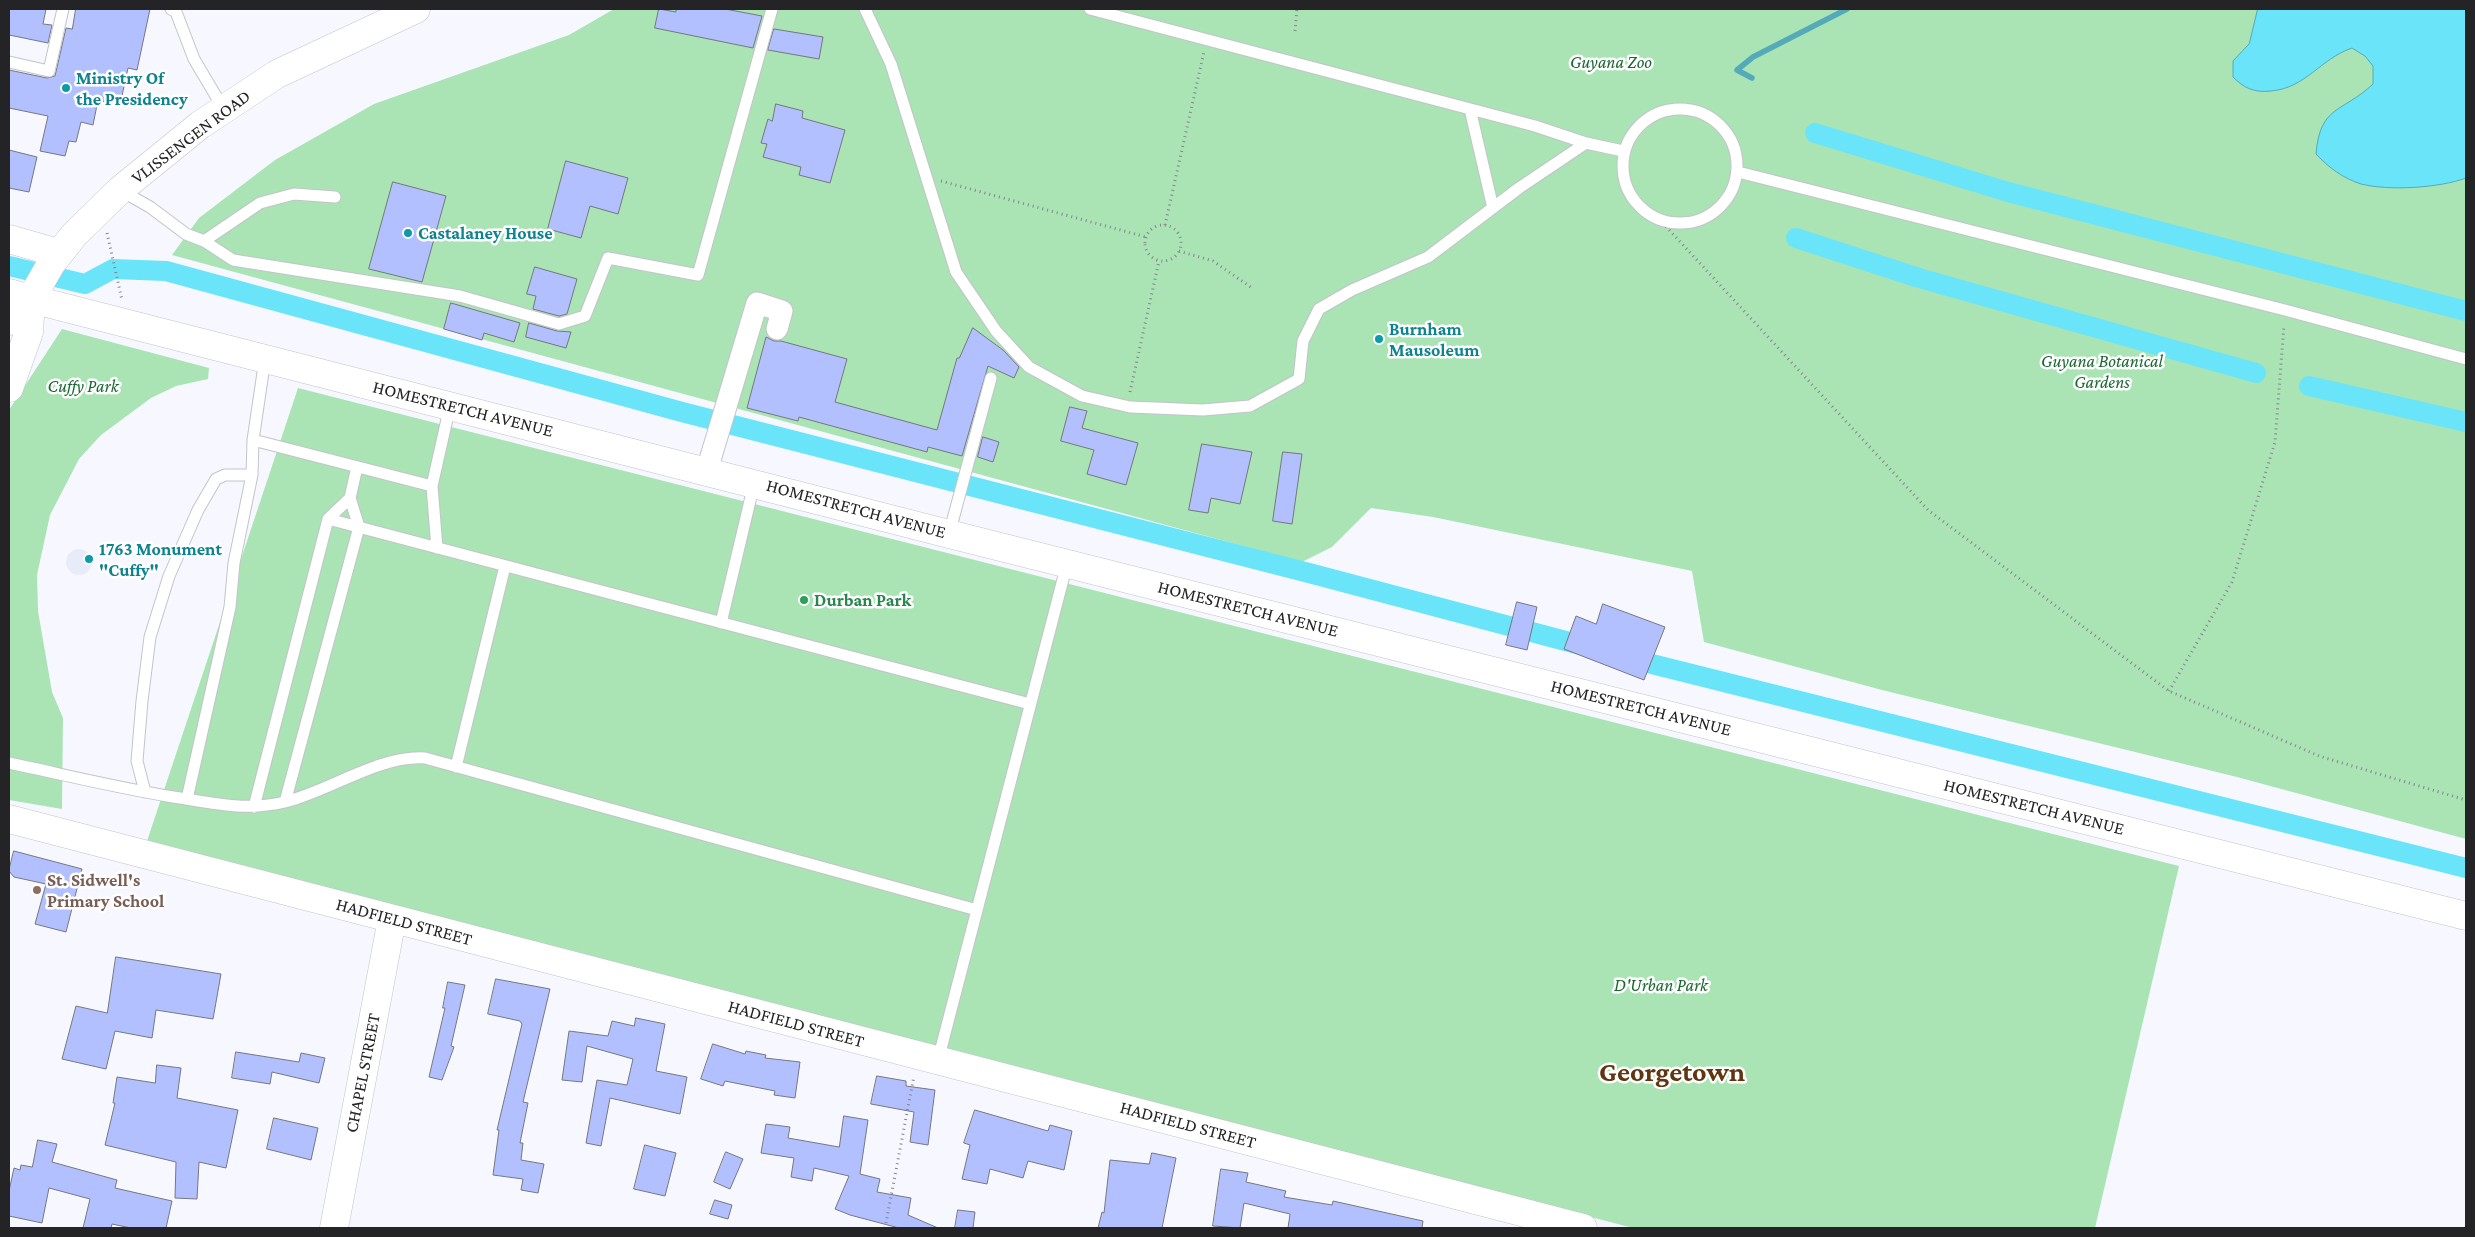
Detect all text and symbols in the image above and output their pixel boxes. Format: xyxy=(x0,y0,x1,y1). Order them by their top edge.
park label: Guyana Zoo xyxy=(1570,51,1652,73)
place label: Ministry Of the Presidency xyxy=(76,67,188,110)
marker: Ministry Of the Presidency xyxy=(60,82,72,94)
street label: VLISSENGEN ROAD xyxy=(127,85,255,189)
place label: Castalaney House xyxy=(418,222,553,244)
marker: Castalaney House xyxy=(402,227,414,239)
place label: Burnham Mausoleum xyxy=(1389,318,1479,360)
marker: Burnham Mausoleum xyxy=(1373,333,1385,345)
park label: Guyana Botanical Gardens xyxy=(2041,350,2163,392)
park label: Cuffy Park xyxy=(47,375,119,397)
street label: HOMESTRETCH AVENUE xyxy=(371,376,555,442)
street label: HOMESTRETCH AVENUE xyxy=(764,475,948,543)
place label: 1763 Monument "Cuffy" xyxy=(99,538,222,580)
marker: 1763 Monument "Cuffy" xyxy=(83,553,95,565)
street label: HOMESTRETCH AVENUE xyxy=(1156,576,1340,642)
place label: Durban Park xyxy=(814,589,911,611)
marker: Durban Park xyxy=(798,594,810,606)
street label: HOMESTRETCH AVENUE xyxy=(1549,675,1733,741)
street label: HOMESTRETCH AVENUE xyxy=(1942,774,2126,840)
place label: St. Sidwell's Primary School xyxy=(47,869,164,912)
marker: St. Sidwell's Primary School xyxy=(31,884,43,896)
street label: HADFIELD STREET xyxy=(334,893,474,951)
park label: D'Urban Park xyxy=(1614,974,1708,996)
street label: HADFIELD STREET xyxy=(726,995,866,1053)
street label: CHAPEL STREET xyxy=(341,1011,385,1135)
district label: Georgetown xyxy=(1599,1055,1745,1089)
street label: HADFIELD STREET xyxy=(1118,1096,1258,1154)

